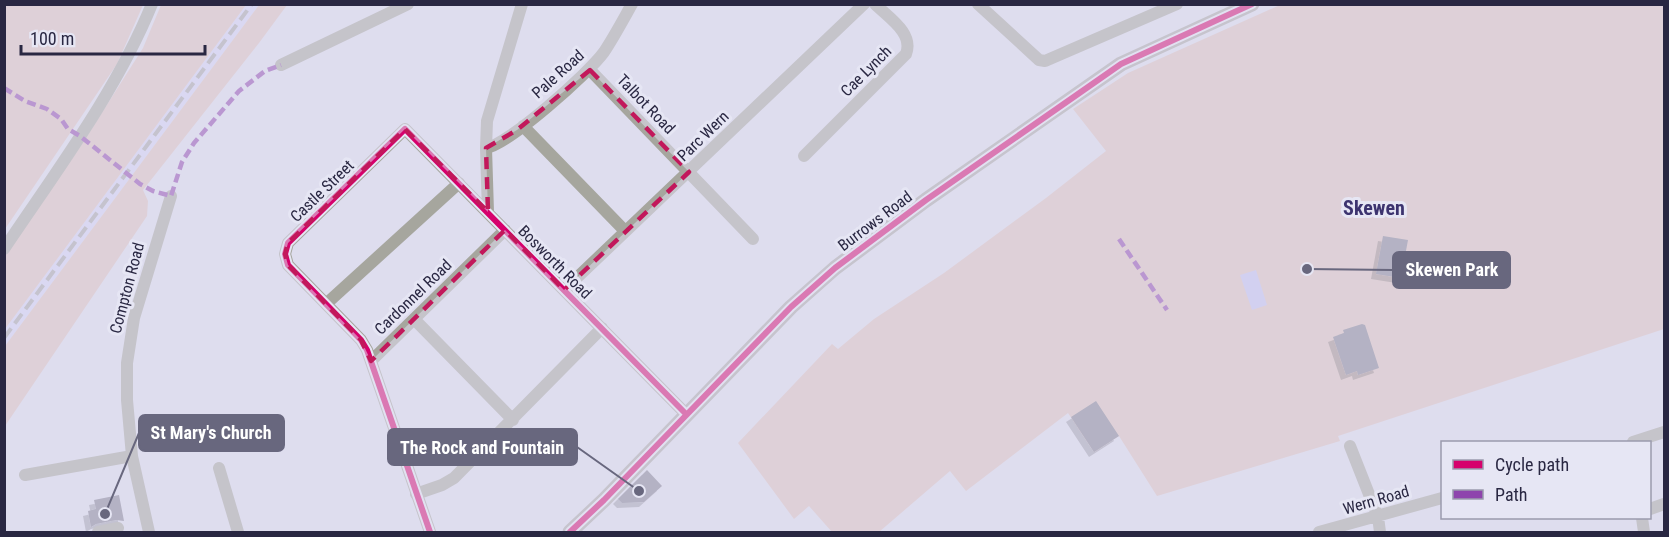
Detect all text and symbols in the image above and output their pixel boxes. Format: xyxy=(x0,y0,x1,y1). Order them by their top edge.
scale bar xyxy=(21,18,206,56)
text: 100 m xyxy=(30,28,74,49)
street label: Cae Lynch xyxy=(837,42,895,100)
street label: Pale Road xyxy=(528,46,588,102)
street label: Talbot Road xyxy=(613,70,679,138)
street label: Parc Wern xyxy=(673,107,733,165)
street label: Castle Street xyxy=(286,156,358,226)
street label: Burrows Road xyxy=(834,187,916,255)
district label: Skewen xyxy=(1343,196,1405,220)
street label: Bosworth Road xyxy=(514,221,596,303)
street label: Compton Road xyxy=(106,241,148,335)
callout: Skewen Park xyxy=(1393,252,1510,288)
street label: Cardonnel Road xyxy=(370,255,456,339)
text: Skewen Park xyxy=(1406,259,1499,280)
callout: St Mary's Church xyxy=(139,415,284,451)
text: St Mary's Church xyxy=(150,422,272,443)
callout: The Rock and Fountain xyxy=(388,429,577,465)
text: The Rock and Fountain xyxy=(400,437,564,458)
legend xyxy=(1441,441,1651,519)
text: Cycle path xyxy=(1495,454,1569,475)
street label: Wern Road xyxy=(1341,482,1411,518)
text: Path xyxy=(1495,484,1528,505)

